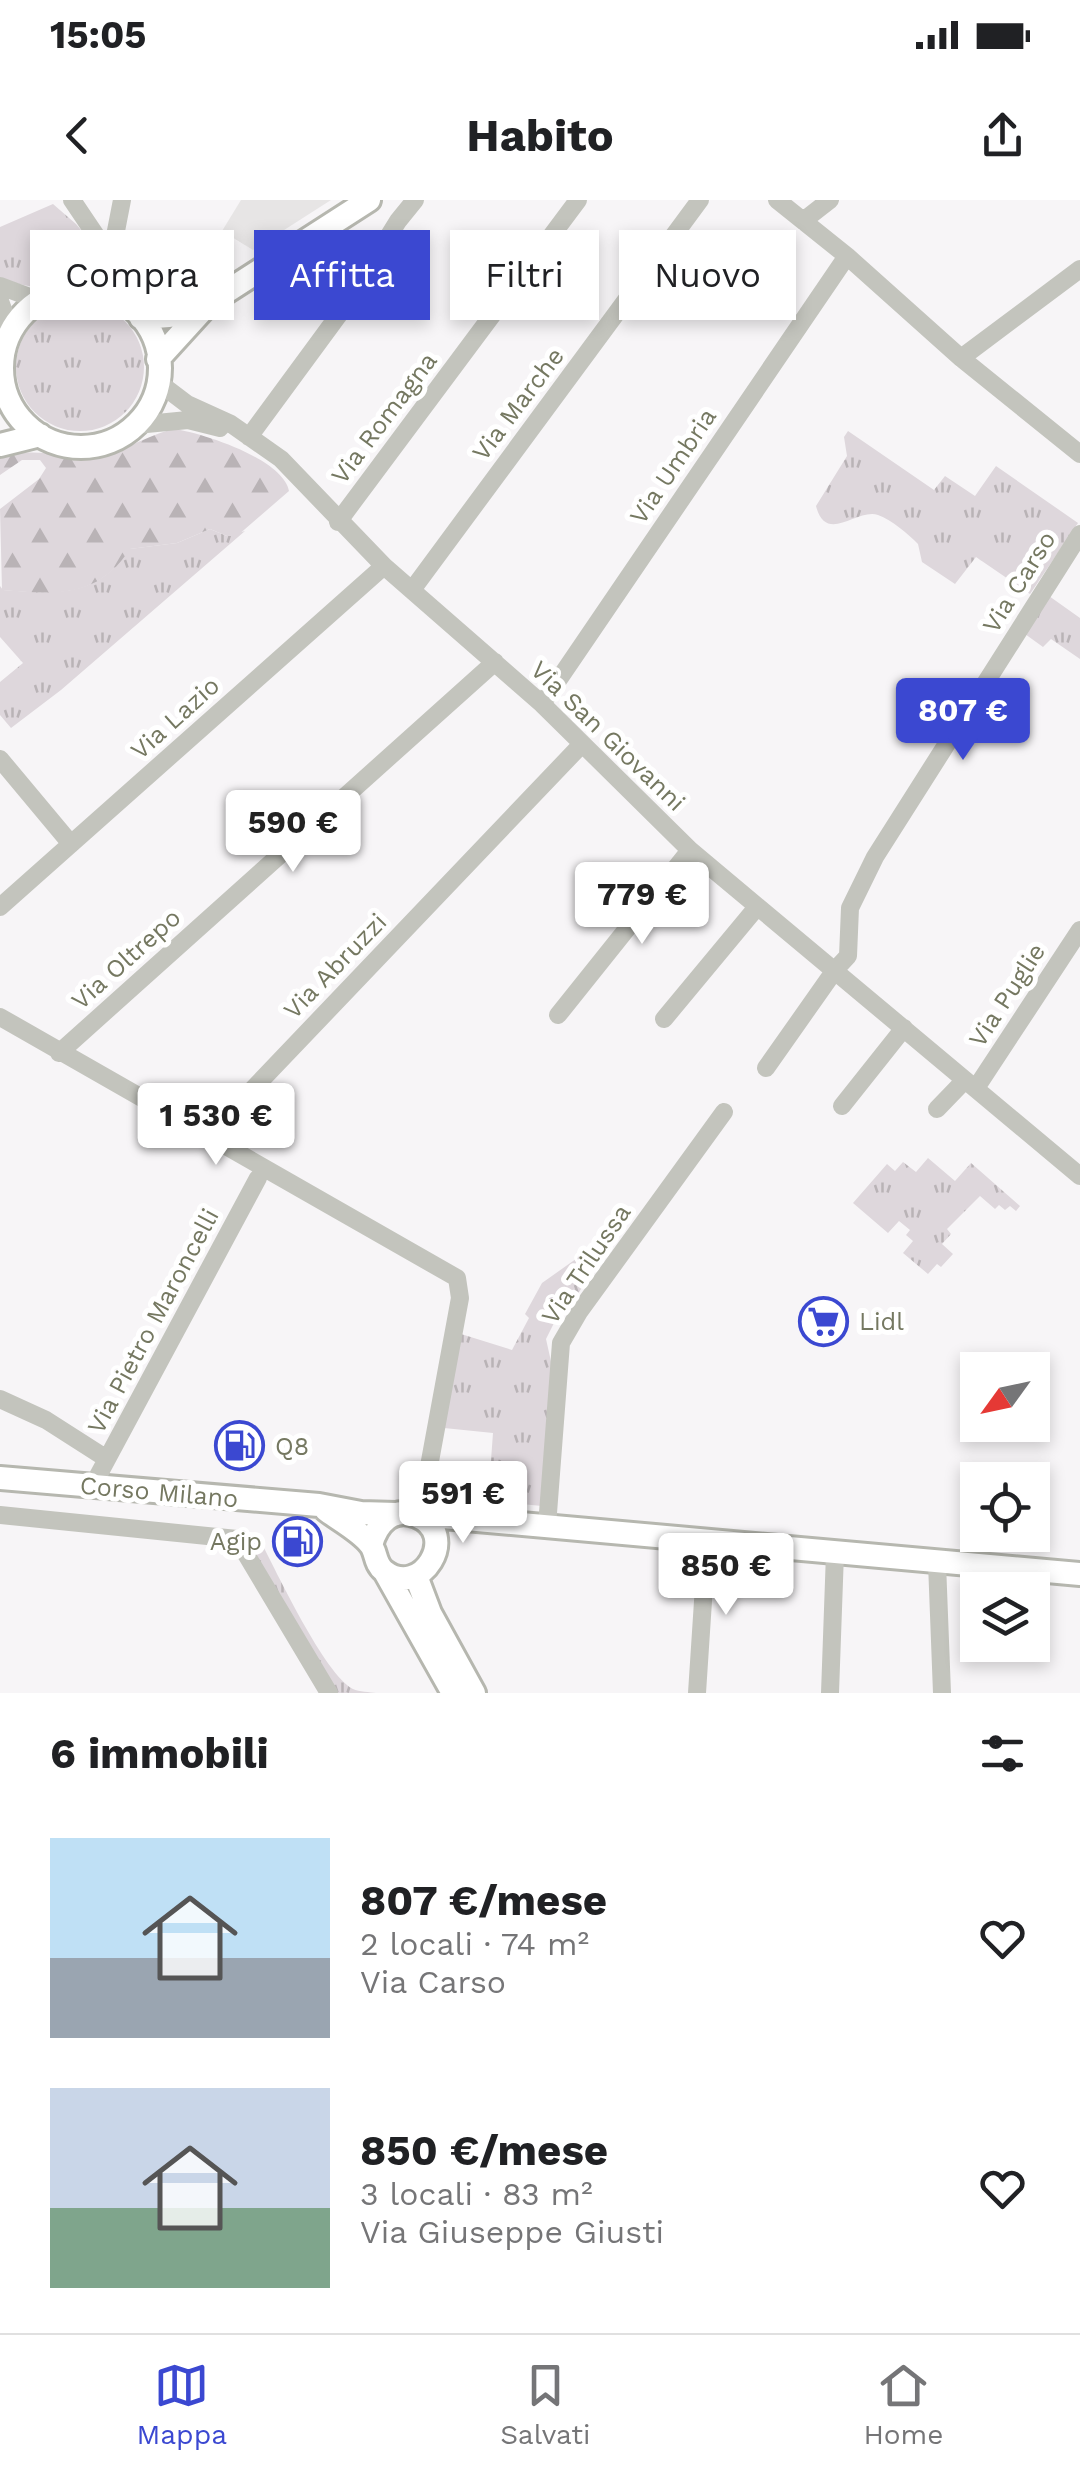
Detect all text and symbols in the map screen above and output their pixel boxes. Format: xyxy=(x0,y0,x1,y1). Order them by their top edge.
text: 15:05 xyxy=(50,13,146,57)
icon: back xyxy=(50,108,105,163)
icon: share xyxy=(975,108,1030,163)
text: Habito xyxy=(466,109,614,162)
chip: Compra xyxy=(30,230,234,320)
chip: Affitta xyxy=(254,230,430,320)
chip: Filtri xyxy=(450,230,599,320)
chip: Nuovo xyxy=(619,230,796,320)
street label: Via Marche xyxy=(466,342,570,466)
street label: Via Romagna xyxy=(325,347,443,489)
street label: Via Umbria xyxy=(624,403,722,529)
street label: Via Carso xyxy=(976,526,1062,638)
street label: Via San Giovanni xyxy=(525,655,691,817)
street label: Via Lazio xyxy=(125,671,225,765)
pin: 807 € xyxy=(893,678,1033,763)
text: 807 € xyxy=(918,691,1008,729)
pin: 590 € xyxy=(223,790,363,875)
text: 590 € xyxy=(248,803,338,841)
pin: 779 € xyxy=(572,862,712,947)
text: 779 € xyxy=(597,875,687,913)
street label: Via Oltrepo xyxy=(66,903,186,1015)
street label: Via Abruzzi xyxy=(278,907,392,1025)
street label: Via Puglie xyxy=(963,938,1051,1052)
pin: 1 530 € xyxy=(124,1083,308,1168)
text: 1 530 € xyxy=(160,1096,272,1134)
street label: Via Trilussa xyxy=(535,1199,637,1329)
street label: Via Pietro Maroncelli xyxy=(81,1204,225,1438)
supermarket icon: Lidl xyxy=(798,1295,850,1347)
place label: Lidl xyxy=(859,1307,904,1336)
north arrow xyxy=(960,1352,1050,1442)
map controls xyxy=(960,1352,1050,1662)
fuel station icon: Q8 xyxy=(214,1420,266,1472)
place label: Q8 xyxy=(275,1432,309,1461)
pin: 591 € xyxy=(393,1461,533,1546)
button: locate xyxy=(960,1462,1050,1552)
street label: Corso Milano xyxy=(79,1471,239,1513)
text: 591 € xyxy=(421,1474,505,1512)
fuel station icon: Agip xyxy=(271,1515,323,1567)
place label: Agip xyxy=(210,1527,262,1556)
pin: 850 € xyxy=(656,1533,796,1618)
text: 850 € xyxy=(681,1546,771,1584)
button: layers xyxy=(960,1572,1050,1662)
icon: filters xyxy=(975,1726,1030,1781)
text: 6 immobili xyxy=(50,1729,269,1778)
text: 807 €/mese xyxy=(360,1876,607,1925)
icon: home xyxy=(130,1878,250,1998)
icon: heart xyxy=(975,1911,1030,1966)
text: 2 locali · 74 m² xyxy=(360,1925,589,1963)
text: Via Carso xyxy=(360,1963,506,2001)
text: 850 €/mese xyxy=(360,2126,608,2175)
icon: home xyxy=(130,2128,250,2248)
icon: heart xyxy=(975,2161,1030,2216)
text: 3 locali · 83 m² xyxy=(360,2175,593,2213)
text: Via Giuseppe Giusti xyxy=(360,2213,664,2251)
tab: Mappa xyxy=(137,2358,227,2451)
tab: Salvati xyxy=(500,2358,590,2451)
tab: Home xyxy=(863,2358,943,2451)

